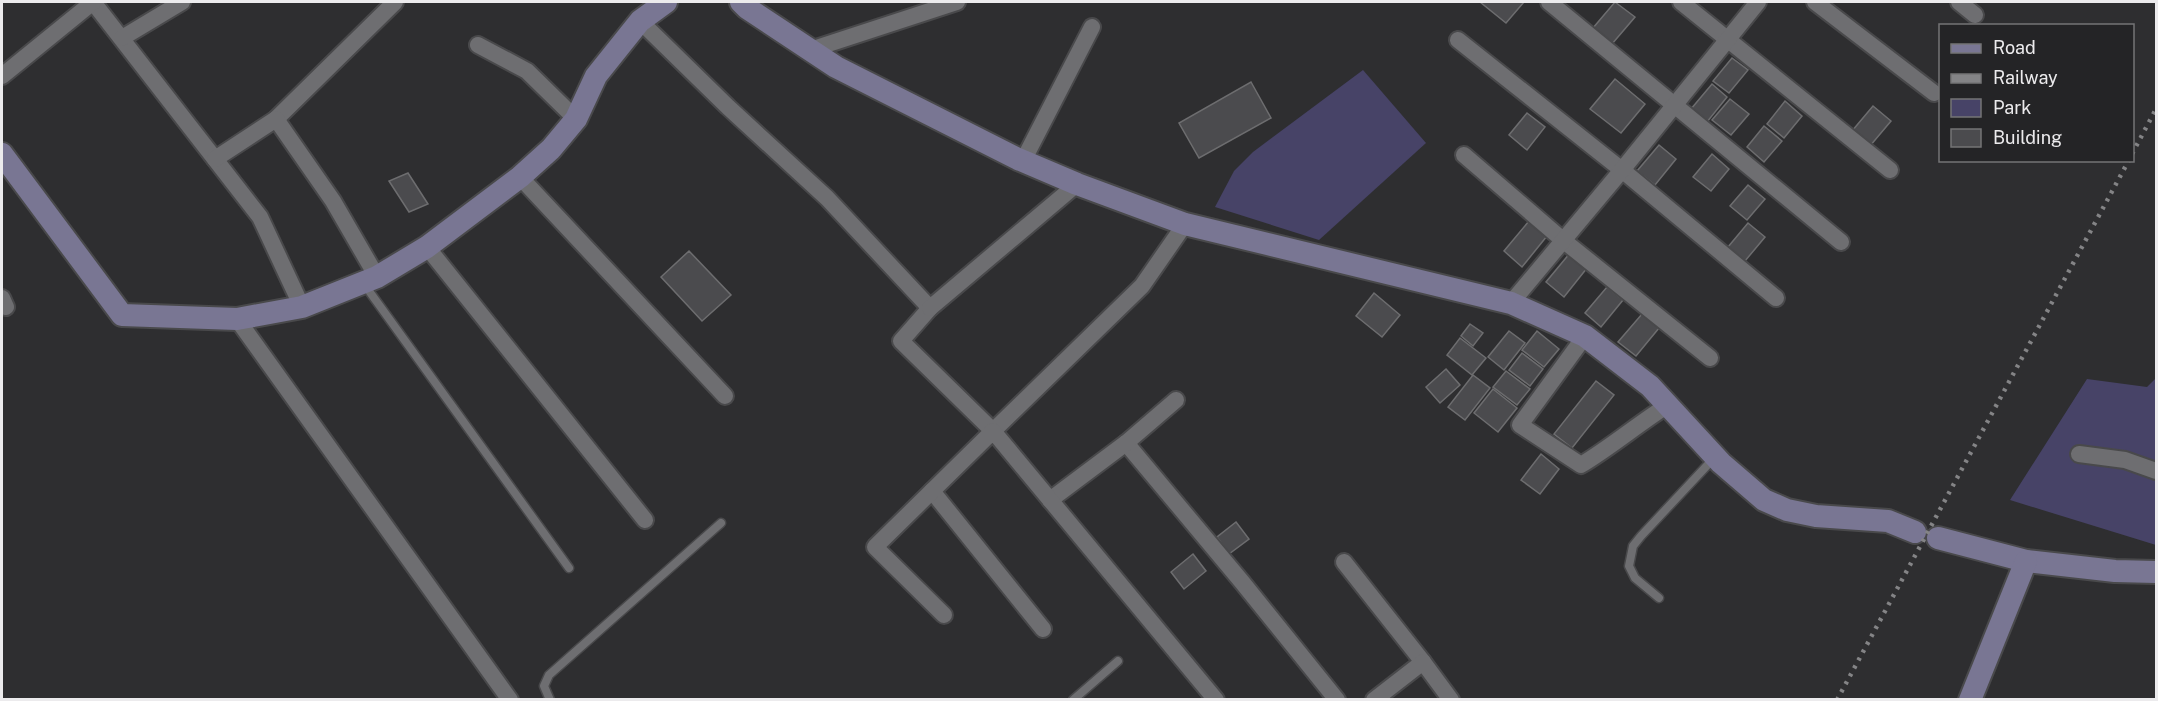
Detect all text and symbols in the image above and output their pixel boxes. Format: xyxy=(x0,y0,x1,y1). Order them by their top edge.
legend xyxy=(1939,24,2134,162)
text: Road xyxy=(1993,37,2036,58)
text: Railway xyxy=(1993,67,2058,88)
text: Park xyxy=(1993,97,2031,118)
text: Building xyxy=(1993,127,2062,148)

